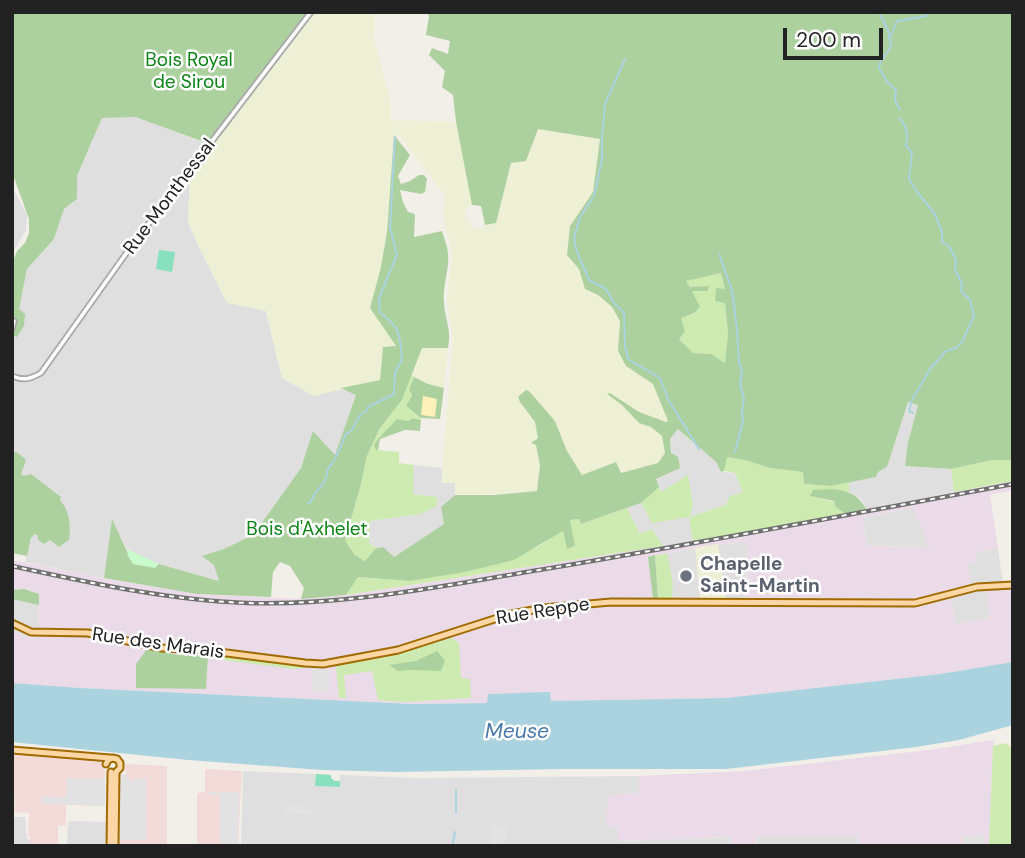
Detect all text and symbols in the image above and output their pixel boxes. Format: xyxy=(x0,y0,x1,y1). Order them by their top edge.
scale bar xyxy=(787,14,887,58)
text: 200 m xyxy=(796,26,861,54)
park label: Bois Royal de Sirou xyxy=(145,50,233,94)
street label: Rue Monthessal xyxy=(119,135,221,259)
park label: Bois d'Axhelet xyxy=(246,519,368,541)
place label: Chapelle Saint-Martin xyxy=(700,554,820,598)
marker: Chapelle Saint-Martin xyxy=(678,568,694,584)
street label: Rue Reppe xyxy=(495,593,591,631)
street label: Rue des Marais xyxy=(91,623,225,665)
water label: Meuse xyxy=(485,719,549,745)

